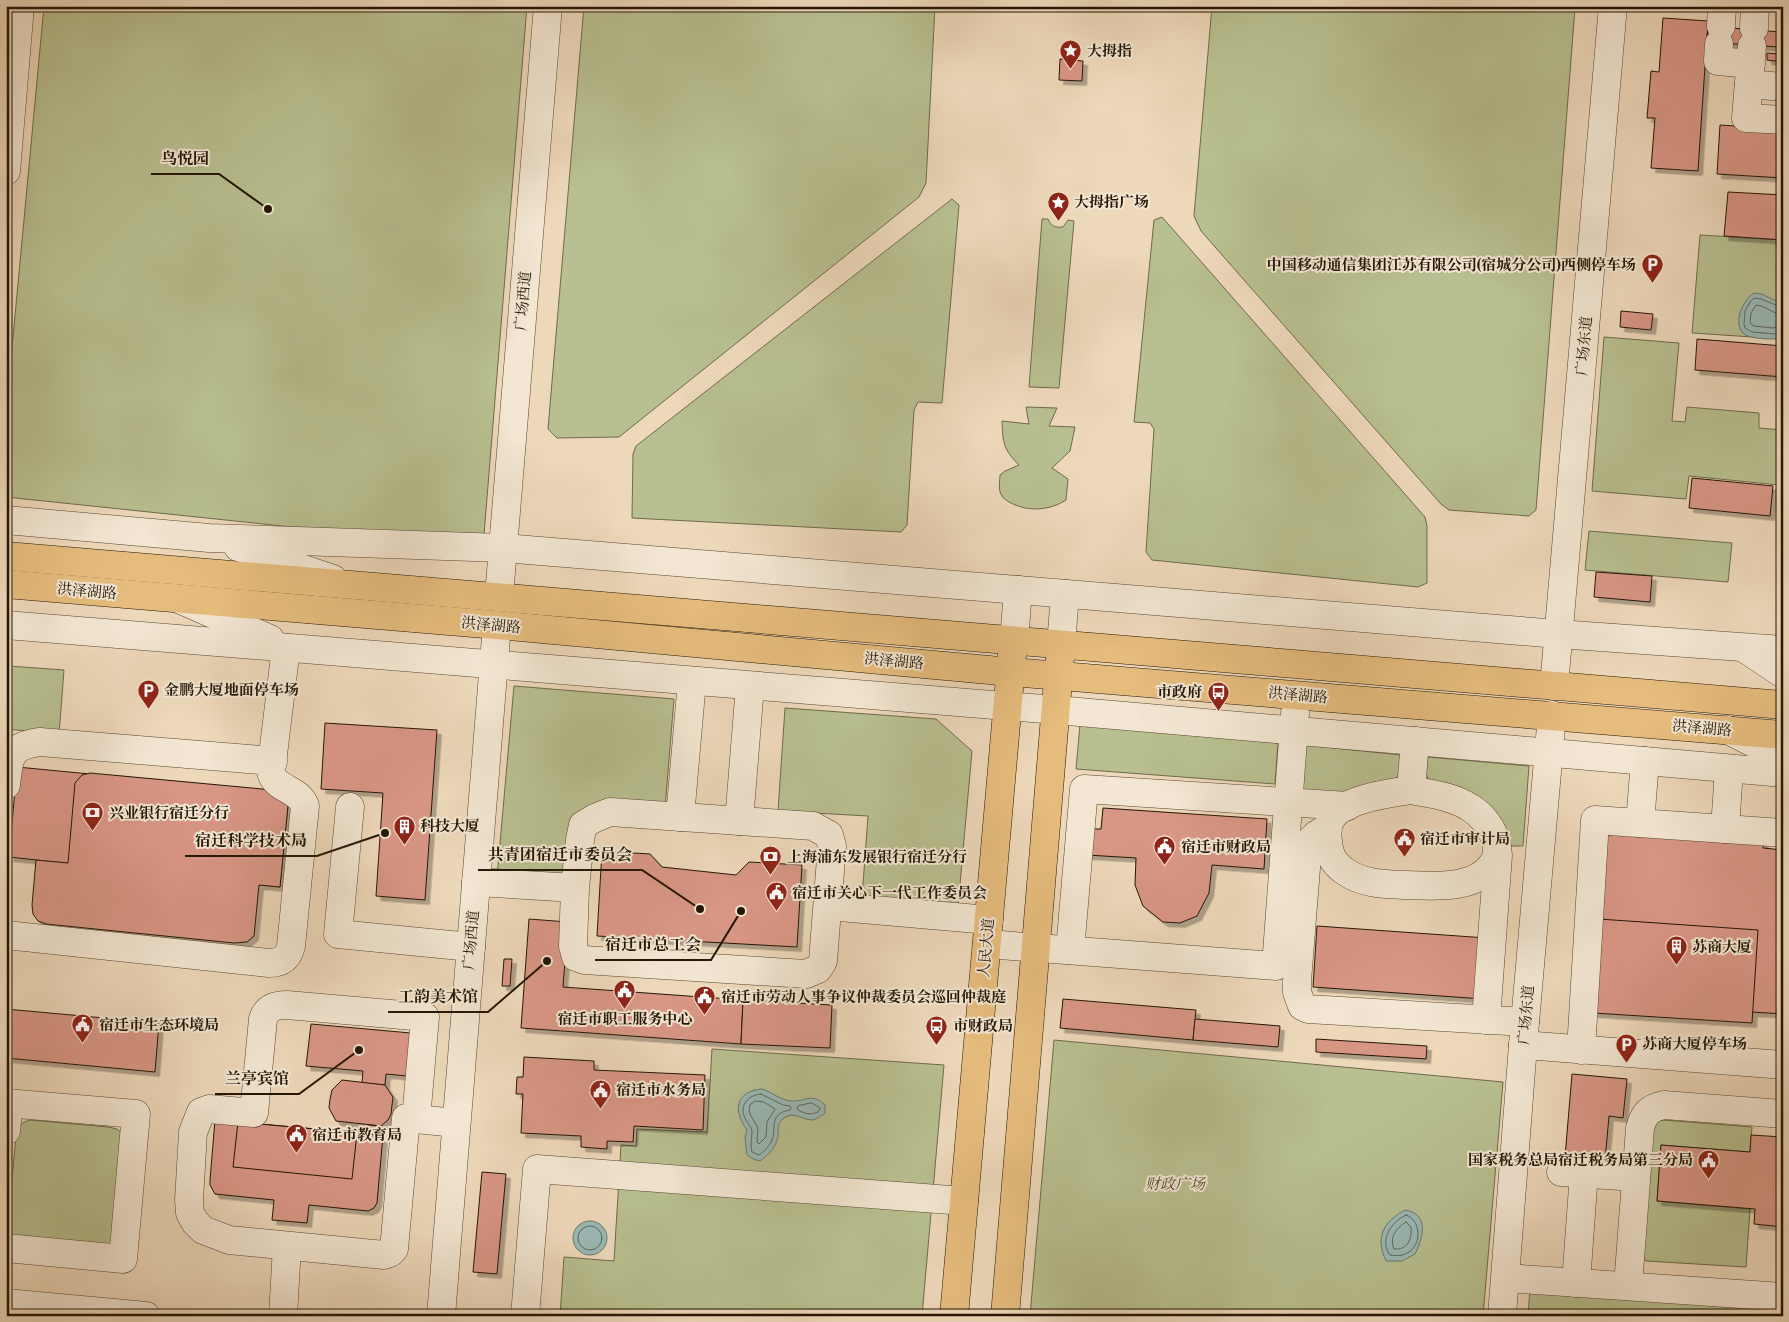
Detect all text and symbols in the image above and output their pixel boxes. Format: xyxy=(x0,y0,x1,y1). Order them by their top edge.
place icon: 大拇指 xyxy=(1059,39,1083,70)
place label: 大拇指 xyxy=(1087,42,1132,61)
callout: 鸟悦园 xyxy=(151,143,219,174)
text: 鸟悦园 xyxy=(161,149,209,169)
place icon: 大拇指广场 xyxy=(1046,190,1070,221)
place label: 大拇指广场 xyxy=(1074,193,1149,212)
parking icon: 中国移动通信集团江苏有限公司(宿城分公司)西侧停车场 xyxy=(1640,253,1664,284)
place label: 中国移动通信集团江苏有限公司(宿城分公司)西侧停车场 xyxy=(1267,256,1636,275)
street label: 广场西道 xyxy=(511,270,536,332)
street label: 广场东道 xyxy=(1572,315,1597,377)
street label: 洪泽湖路 xyxy=(56,579,118,604)
street label: 洪泽湖路 xyxy=(460,613,522,638)
street label: 洪泽湖路 xyxy=(863,649,925,674)
parking icon: 金鹏大厦地面停车场 xyxy=(136,678,160,709)
bus stop icon: 市政府 xyxy=(1206,680,1230,711)
place label: 金鹏大厦地面停车场 xyxy=(164,681,299,700)
place label: 市政府 xyxy=(1157,683,1202,702)
street label: 洪泽湖路 xyxy=(1267,683,1329,708)
street label: 洪泽湖路 xyxy=(1671,716,1733,741)
bank icon: 兴业银行宿迁分行 xyxy=(81,801,105,832)
place label: 兴业银行宿迁分行 xyxy=(109,804,229,823)
building icon: 科技大厦 xyxy=(392,814,416,845)
place label: 科技大厦 xyxy=(420,817,480,836)
callout: 宿迁科学技术局 xyxy=(185,825,317,856)
public building icon: 宿迁市审计局 xyxy=(1392,827,1416,858)
place label: 宿迁市审计局 xyxy=(1420,830,1510,849)
text: 宿迁科学技术局 xyxy=(195,831,307,851)
public building icon: 宿迁市财政局 xyxy=(1153,835,1177,866)
place label: 宿迁市财政局 xyxy=(1181,838,1271,857)
callout: 共青团宿迁市委员会 xyxy=(478,839,642,870)
text: 共青团宿迁市委员会 xyxy=(488,845,632,865)
bank icon: 上海浦东发展银行宿迁分行 xyxy=(759,845,783,876)
place label: 上海浦东发展银行宿迁分行 xyxy=(787,848,967,867)
public building icon: 宿迁市关心下一代工作委员会 xyxy=(764,881,788,912)
place label: 宿迁市关心下一代工作委员会 xyxy=(792,884,987,903)
street label: 广场西道 xyxy=(459,909,484,971)
street label: 人民大道 xyxy=(974,917,999,979)
callout: 宿迁市总工会 xyxy=(595,929,711,960)
text: 宿迁市总工会 xyxy=(605,935,701,955)
building icon: 苏商大厦 xyxy=(1664,935,1688,966)
place label: 苏商大厦 xyxy=(1692,938,1752,957)
public building icon: 宿迁市职工服务中心 xyxy=(613,979,637,1010)
callout: 工韵美术馆 xyxy=(388,981,488,1012)
street label: 广场东道 xyxy=(1514,984,1539,1046)
public building icon: 宿迁市劳动人事争议仲裁委员会巡回仲裁庭 xyxy=(693,985,717,1016)
text: 工韵美术馆 xyxy=(398,987,478,1007)
place label: 宿迁市劳动人事争议仲裁委员会巡回仲裁庭 xyxy=(721,988,1006,1007)
place label: 宿迁市职工服务中心 xyxy=(557,1010,693,1029)
public building icon: 宿迁市生态环境局 xyxy=(71,1013,95,1044)
bus stop icon: 市财政局 xyxy=(925,1014,949,1045)
place label: 宿迁市生态环境局 xyxy=(99,1016,219,1035)
place label: 市财政局 xyxy=(953,1017,1013,1036)
parking icon: 苏商大厦停车场 xyxy=(1614,1032,1638,1063)
place label: 苏商大厦停车场 xyxy=(1642,1035,1747,1054)
callout: 兰亭宾馆 xyxy=(215,1063,299,1094)
text: 兰亭宾馆 xyxy=(225,1069,289,1089)
public building icon: 宿迁市水务局 xyxy=(588,1078,612,1109)
place label: 宿迁市水务局 xyxy=(616,1081,706,1100)
public building icon: 宿迁市教育局 xyxy=(284,1123,308,1154)
place label: 宿迁市教育局 xyxy=(312,1126,402,1145)
public building icon: 国家税务总局宿迁税务局第三分局 xyxy=(1697,1148,1721,1179)
place label: 国家税务总局宿迁税务局第三分局 xyxy=(1468,1151,1693,1170)
park label: 财政广场 xyxy=(1145,1175,1207,1194)

